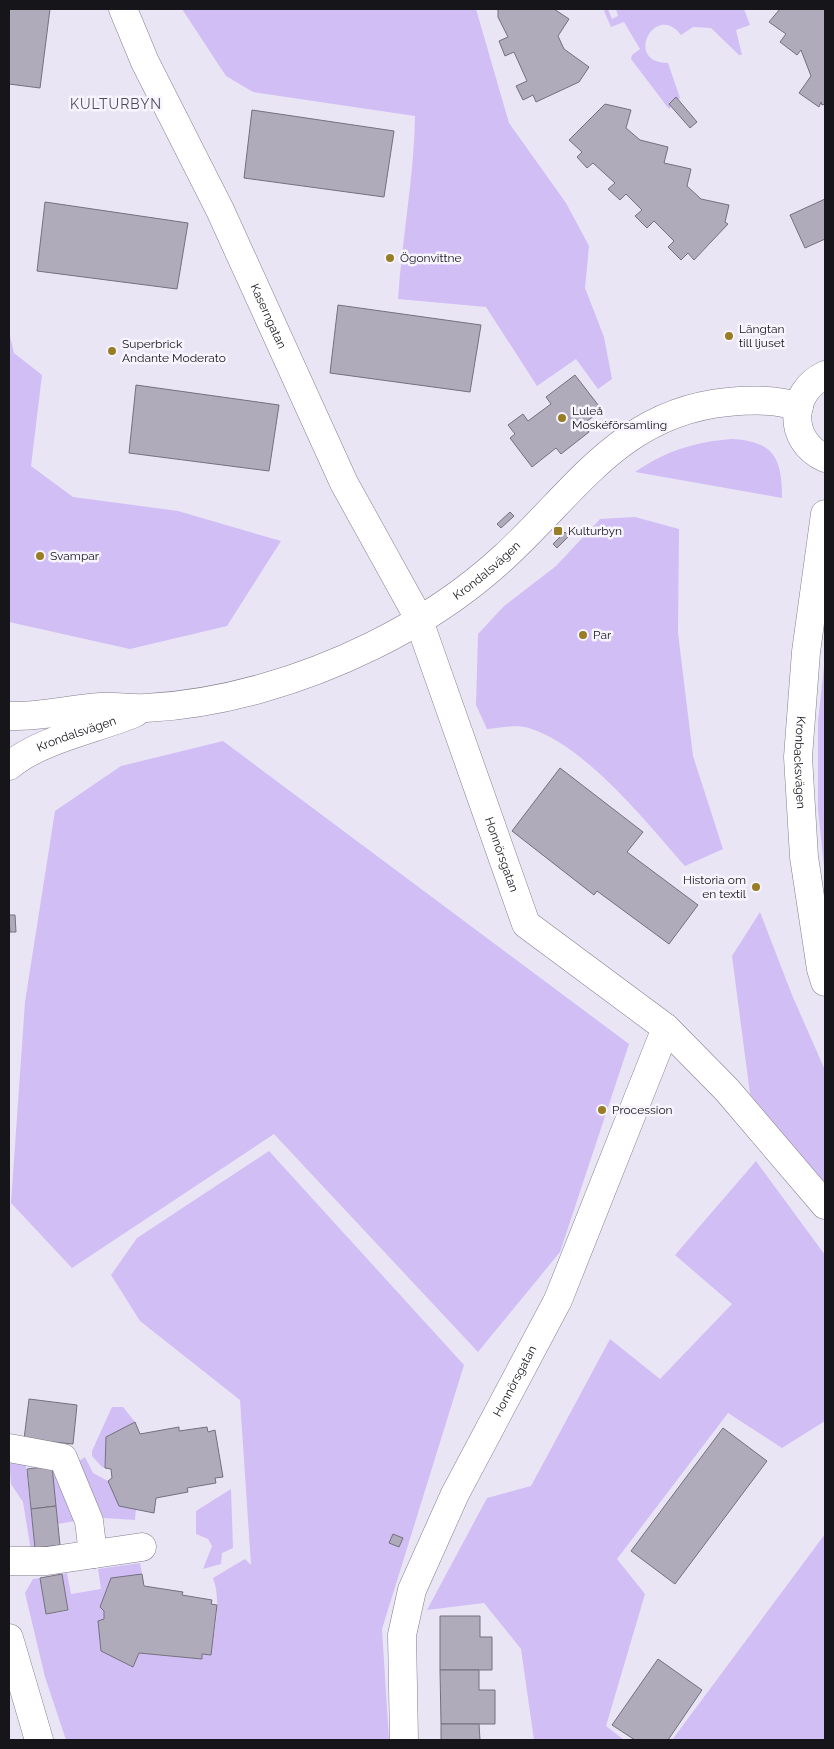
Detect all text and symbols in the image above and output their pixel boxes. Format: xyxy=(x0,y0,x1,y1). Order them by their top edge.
district label: KULTURBYN xyxy=(70,96,162,112)
place label: Ögonvittne xyxy=(400,251,462,265)
marker: Ögonvittne xyxy=(384,252,396,264)
street label: Kaserngatan xyxy=(247,282,289,351)
place label: Längtan till ljuset xyxy=(739,322,785,350)
marker: Längtan till ljuset xyxy=(723,330,735,342)
place label: Superbrick Andante Moderato xyxy=(122,337,226,365)
marker: Superbrick Andante Moderato xyxy=(106,345,118,357)
place label: Luleå Moskéförsamling xyxy=(572,404,667,432)
marker: Luleå Moskéförsamling xyxy=(556,412,568,424)
place label: Kulturbyn xyxy=(568,524,622,538)
marker: Kulturbyn xyxy=(552,525,564,537)
street label: Krondalsvägen xyxy=(450,539,523,603)
place label: Svampar xyxy=(50,549,100,563)
marker: Svampar xyxy=(34,550,46,562)
place label: Par xyxy=(593,628,612,642)
marker: Par xyxy=(577,629,589,641)
street label: Krondalsvägen xyxy=(34,714,118,755)
street label: Kronbacksvägen xyxy=(791,716,808,809)
street label: Honnörsgatan xyxy=(482,815,521,894)
place label: Historia om en textil xyxy=(683,873,747,901)
marker: Historia om en textil xyxy=(750,881,762,893)
place label: Procession xyxy=(612,1103,673,1117)
marker: Procession xyxy=(596,1104,608,1116)
street label: Honnörsgatan xyxy=(490,1343,539,1419)

